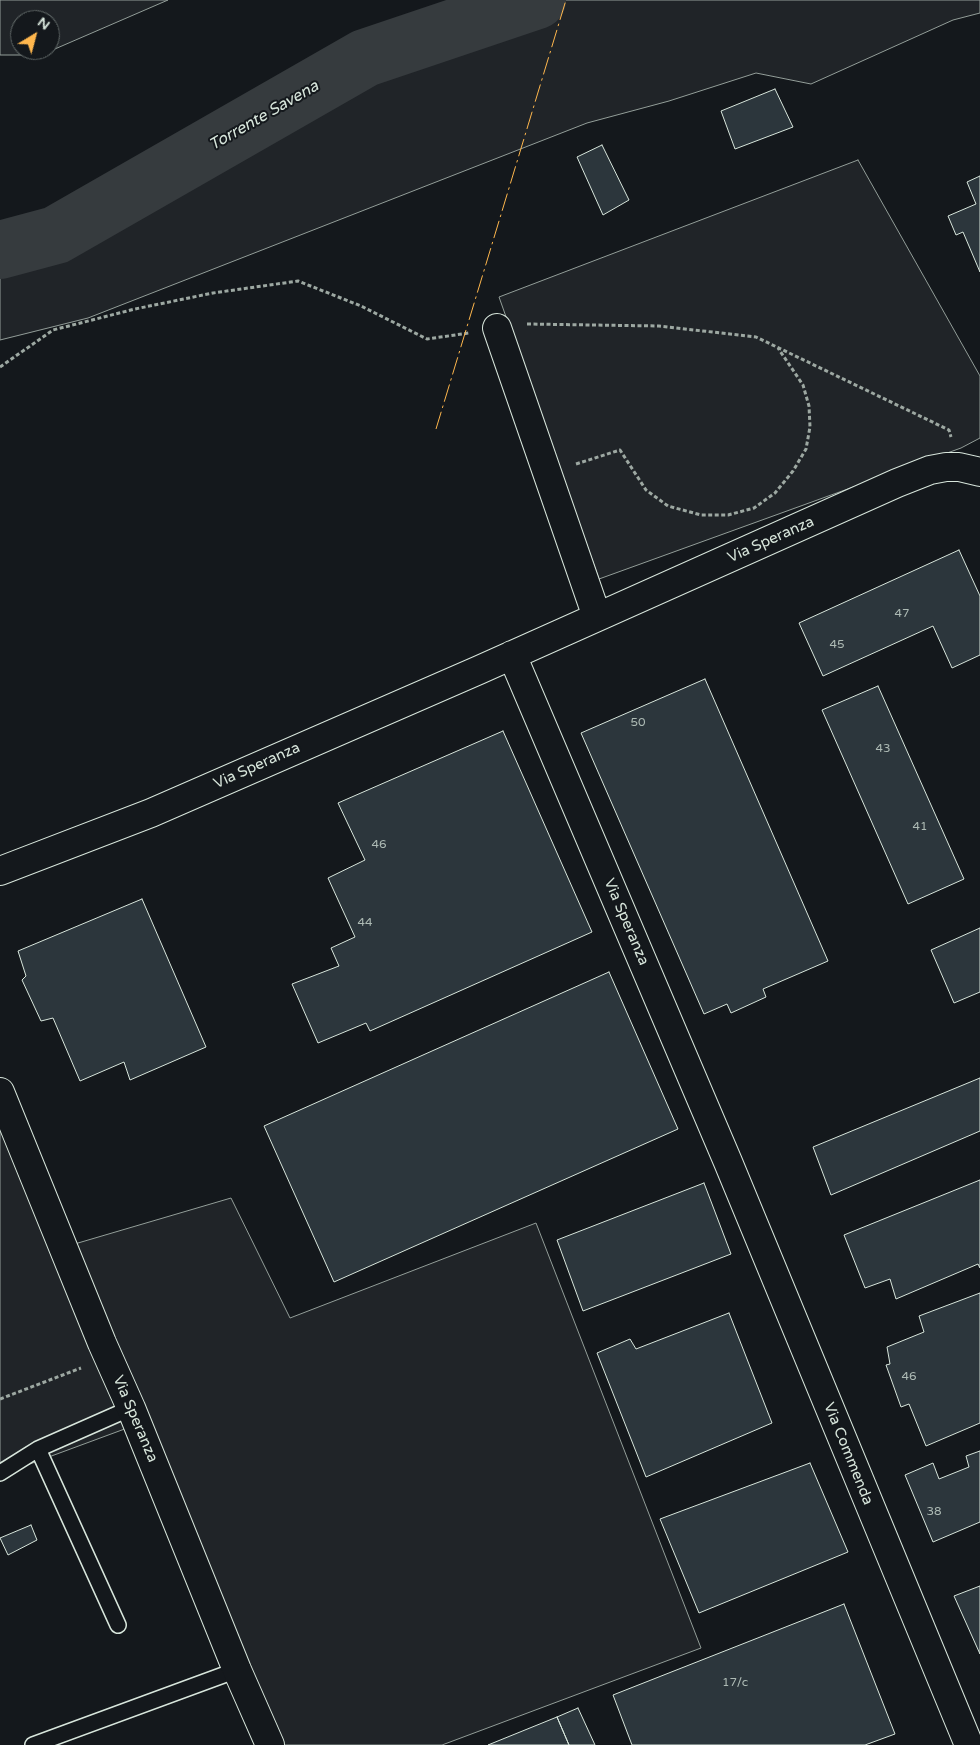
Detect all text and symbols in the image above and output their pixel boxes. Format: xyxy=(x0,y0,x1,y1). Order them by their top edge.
north arrow xyxy=(10,10,60,60)
text: N xyxy=(34,13,53,34)
water label: Torrente Savena xyxy=(206,77,322,155)
street label: Via Speranza xyxy=(725,513,817,567)
house number: 47 xyxy=(894,607,910,621)
house number: 45 xyxy=(829,638,845,652)
house number: 50 xyxy=(630,716,646,730)
street label: Via Speranza xyxy=(211,739,303,793)
house number: 43 xyxy=(875,742,891,756)
house number: 41 xyxy=(912,820,928,834)
house number: 46 xyxy=(371,838,387,852)
street label: Via Speranza xyxy=(600,876,652,968)
house number: 44 xyxy=(357,916,373,930)
house number: 46 xyxy=(901,1370,917,1384)
street label: Via Speranza xyxy=(109,1373,161,1465)
street label: Via Commenda xyxy=(819,1400,877,1508)
house number: 38 xyxy=(926,1505,942,1519)
house number: 17/c xyxy=(722,1676,748,1690)

